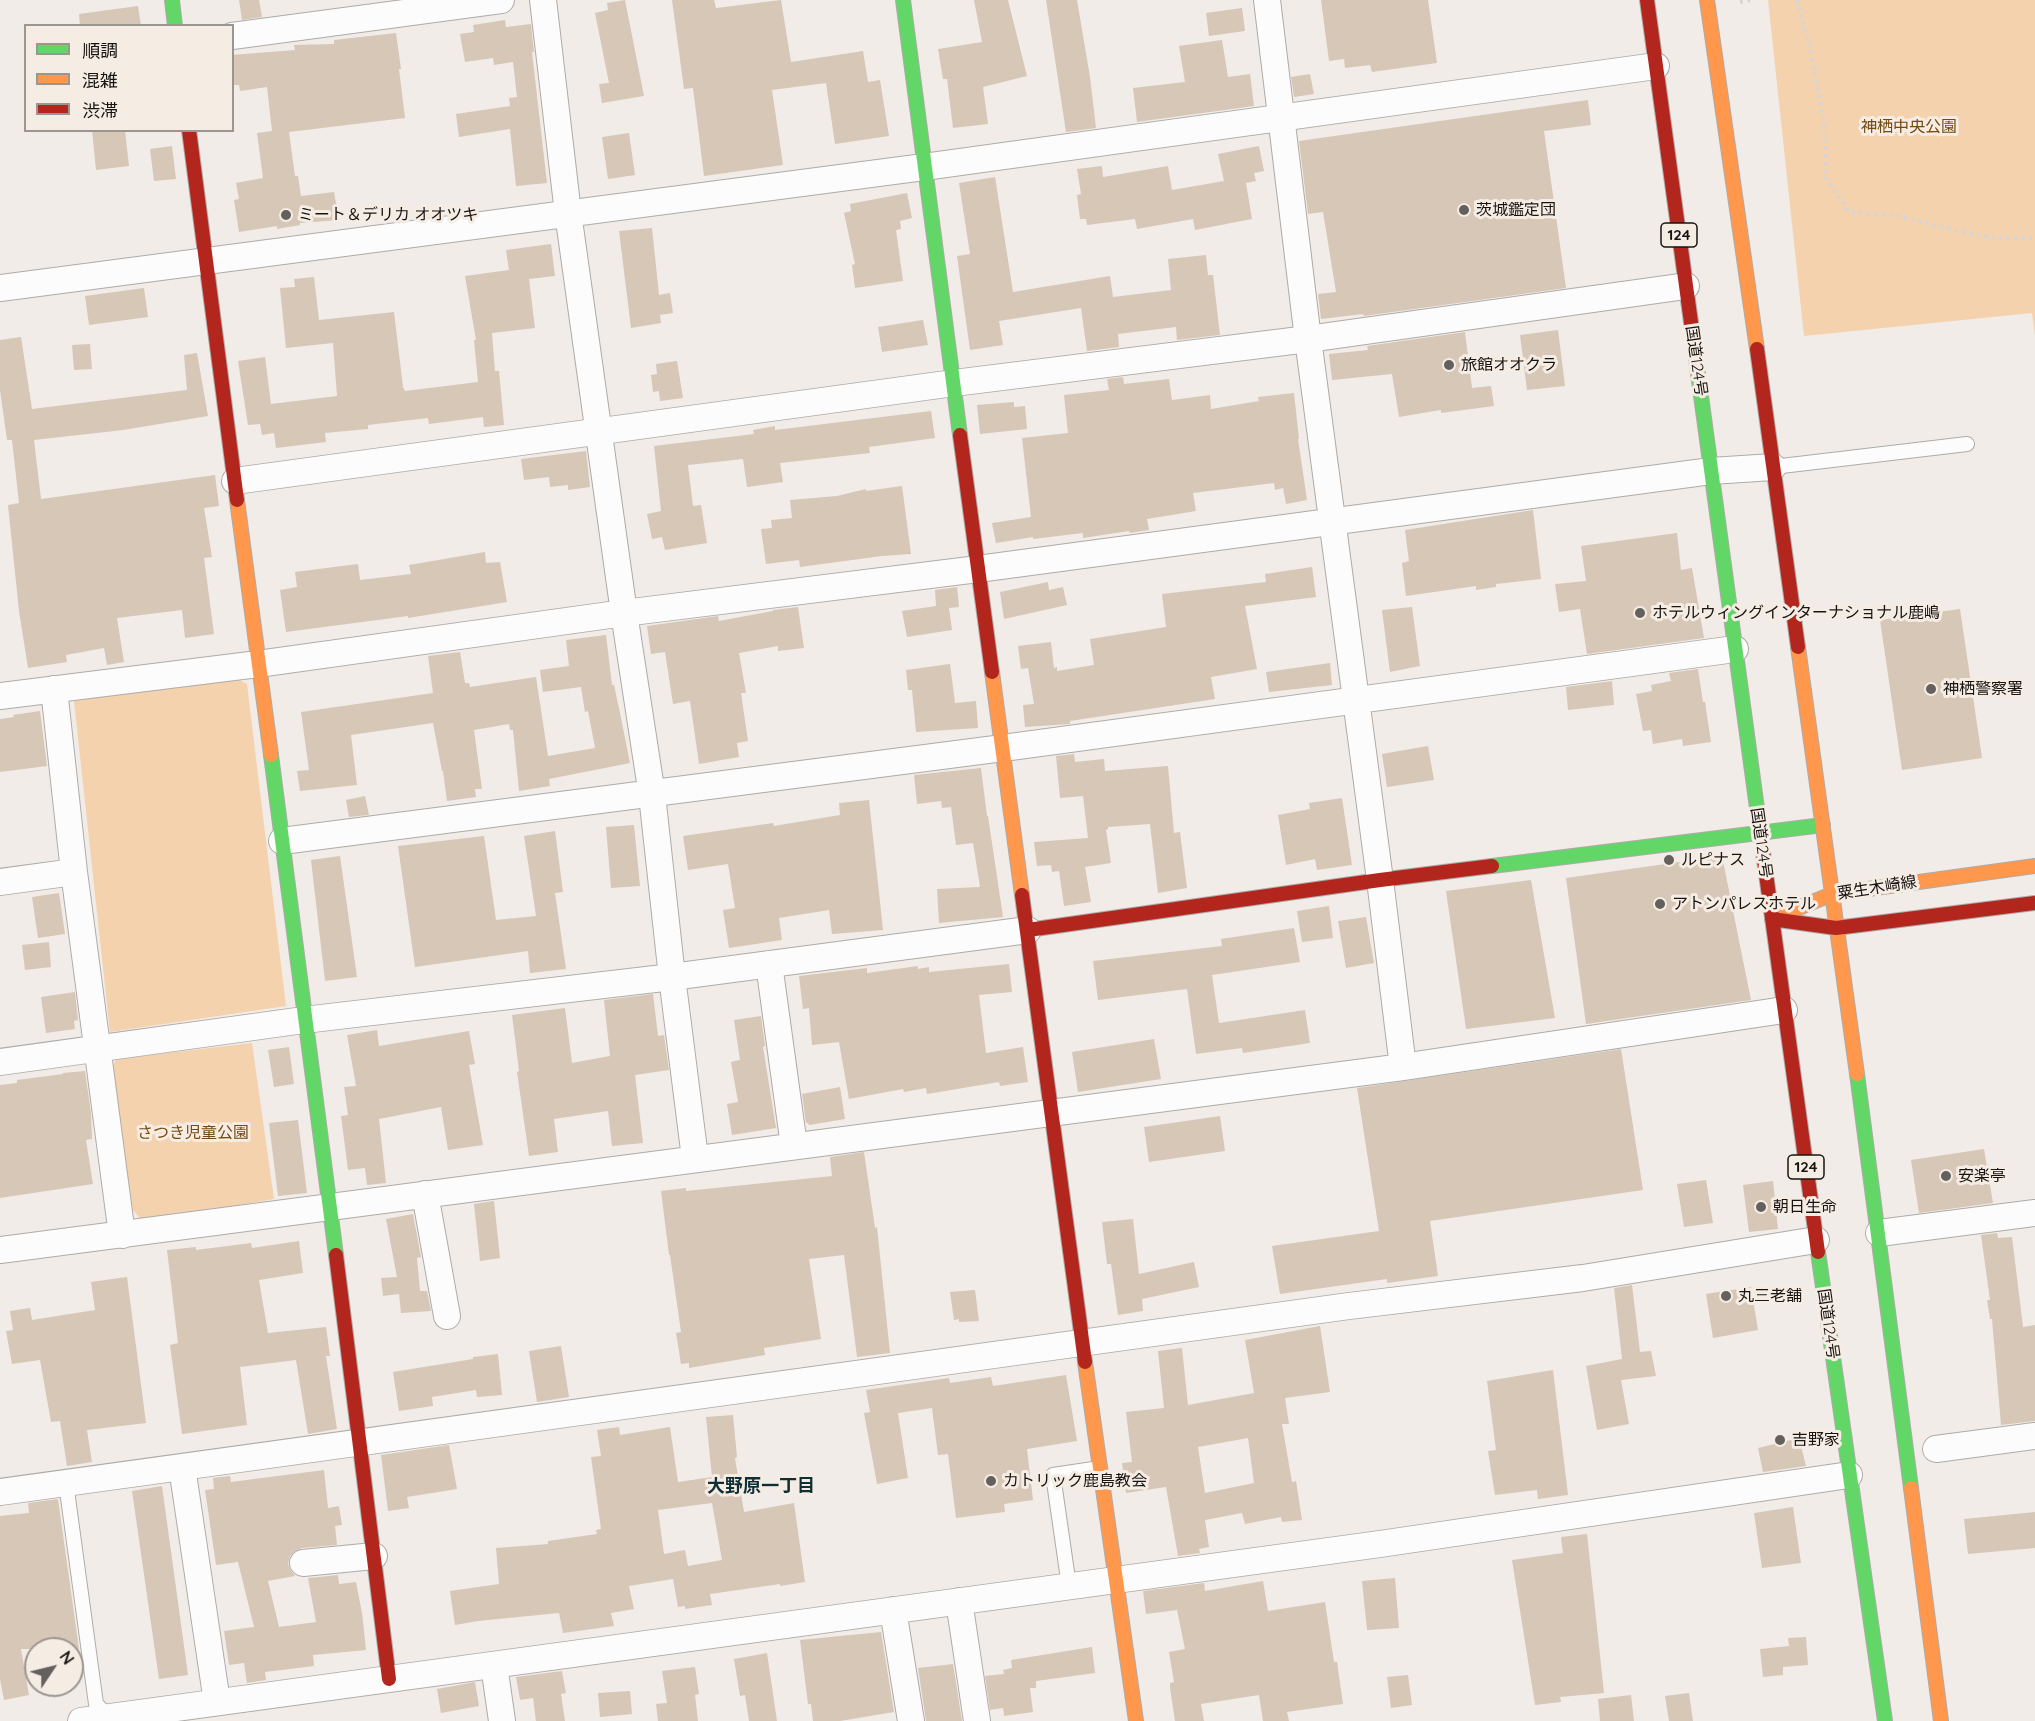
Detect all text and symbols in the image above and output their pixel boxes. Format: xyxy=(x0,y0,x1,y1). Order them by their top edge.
legend xyxy=(24,24,234,132)
text: 順調 xyxy=(82,39,118,62)
text: 混雑 xyxy=(82,69,118,92)
text: 渋滞 xyxy=(82,99,118,122)
park label: 神栖中央公園 xyxy=(1861,117,1957,137)
place label: 茨城鑑定団 xyxy=(1476,200,1556,220)
marker: 茨城鑑定団 xyxy=(1457,203,1471,217)
place label: ミート＆デリカ オオツキ xyxy=(298,205,478,225)
marker: ミート＆デリカ オオツキ xyxy=(279,208,293,222)
road number: 124 xyxy=(1661,223,1697,247)
street label: 国道124号 xyxy=(1682,325,1710,397)
place label: 旅館オオクラ xyxy=(1461,355,1557,375)
marker: 旅館オオクラ xyxy=(1442,358,1456,372)
place label: ホテルウィングインターナショナル鹿嶋 xyxy=(1652,603,1940,623)
marker: ホテルウィングインターナショナル鹿嶋 xyxy=(1633,606,1647,620)
place label: 神栖警察署 xyxy=(1943,679,2023,699)
marker: 神栖警察署 xyxy=(1924,682,1938,696)
street label: 国道124号 xyxy=(1747,807,1775,879)
place label: ルピナス xyxy=(1681,850,1745,870)
marker: ルピナス xyxy=(1662,853,1676,867)
street label: 粟生木崎線 xyxy=(1836,872,1918,904)
place label: アトンパレスホテル xyxy=(1672,894,1816,914)
marker: アトンパレスホテル xyxy=(1653,897,1667,911)
park label: さつき児童公園 xyxy=(137,1123,249,1143)
road number: 124 xyxy=(1788,1155,1824,1179)
place label: 安楽亭 xyxy=(1958,1166,2006,1186)
marker: 安楽亭 xyxy=(1939,1169,1953,1183)
place label: 朝日生命 xyxy=(1773,1197,1837,1217)
marker: 朝日生命 xyxy=(1754,1200,1768,1214)
place label: 丸三老舗 xyxy=(1738,1286,1802,1306)
street label: 国道124号 xyxy=(1814,1288,1842,1360)
marker: 丸三老舗 xyxy=(1719,1289,1733,1303)
place label: 吉野家 xyxy=(1792,1430,1840,1450)
marker: 吉野家 xyxy=(1773,1433,1787,1447)
place label: カトリック鹿島教会 xyxy=(1003,1471,1147,1491)
marker: カトリック鹿島教会 xyxy=(984,1474,998,1488)
district label: 大野原一丁目 xyxy=(707,1476,815,1498)
north arrow xyxy=(24,1637,84,1697)
text: N xyxy=(56,1647,79,1668)

